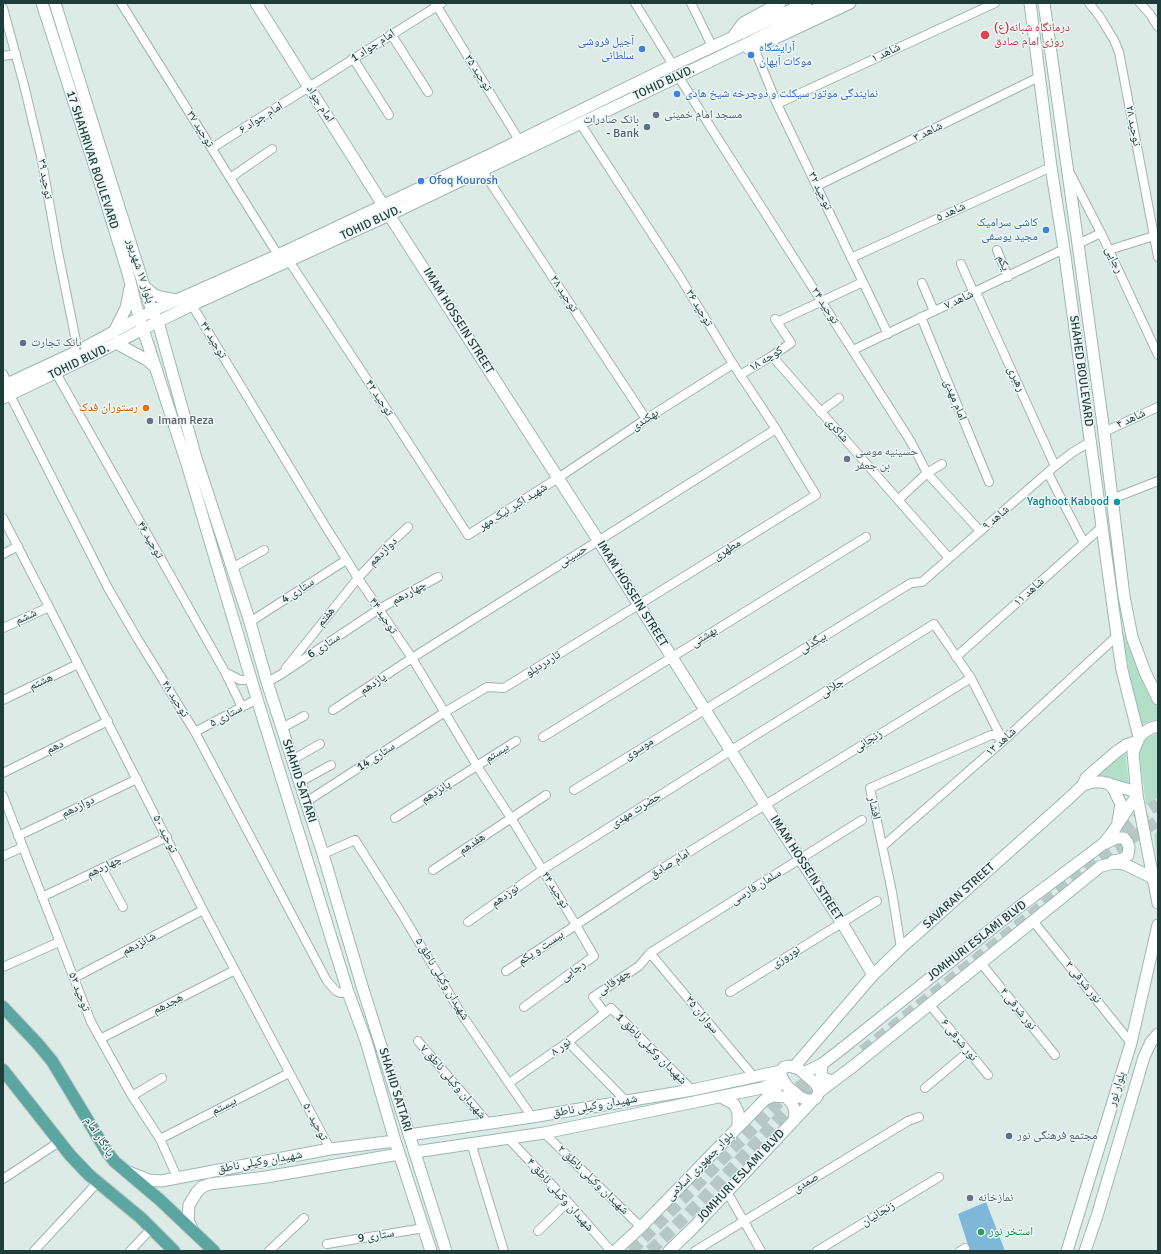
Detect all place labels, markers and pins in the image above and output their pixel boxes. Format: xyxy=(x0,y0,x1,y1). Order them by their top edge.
place label: (ع)درمانگاه شبانه روزی امام صادق xyxy=(994,21,1070,49)
marker: (ع)درمانگاه شبانه روزی امام صادق xyxy=(979,29,991,41)
place label: آجیل فروشی سلطانی xyxy=(578,35,634,63)
place label: آرایشگاه موکات آیهان xyxy=(759,41,812,69)
marker: آجیل فروشی سلطانی xyxy=(637,44,647,54)
marker: آرایشگاه موکات آیهان xyxy=(746,50,756,60)
place label: نمایندگی موتور سیکلت و دوچرخه شیخ هادی xyxy=(685,87,878,101)
marker: نمایندگی موتور سیکلت و دوچرخه شیخ هادی xyxy=(672,89,682,99)
place label: مسجد امام خمینی xyxy=(664,108,742,122)
marker: مسجد امام خمینی xyxy=(651,110,661,120)
place label: بانک صادرات - Bank xyxy=(583,113,639,141)
marker: بانک صادرات - Bank xyxy=(642,122,652,132)
place label: Ofoq Kourosh xyxy=(429,174,498,188)
marker: Ofoq Kourosh xyxy=(416,176,426,186)
place label: کاشی سرامیک مجید یوسفی xyxy=(977,216,1038,244)
marker: کاشی سرامیک مجید یوسفی xyxy=(1041,225,1051,235)
place label: بانک تجارت xyxy=(31,336,82,350)
marker: بانک تجارت xyxy=(18,338,28,348)
place label: رستوران فدک xyxy=(79,401,138,415)
marker: رستوران فدک xyxy=(141,403,151,413)
place label: Imam Reza xyxy=(158,414,214,428)
marker: Imam Reza xyxy=(145,416,155,426)
place label: حسینیه موسی بن جعفر xyxy=(855,445,918,473)
marker: حسینیه موسی بن جعفر xyxy=(842,454,852,464)
place label: Yaghoot Kabood xyxy=(1027,495,1109,509)
marker: Yaghoot Kabood xyxy=(1112,497,1122,507)
place label: مجتمع فرهنگی نور xyxy=(1017,1129,1098,1143)
marker: مجتمع فرهنگی نور xyxy=(1004,1131,1014,1141)
place label: نمازخانه xyxy=(978,1191,1013,1205)
marker: نمازخانه xyxy=(965,1193,975,1203)
place label: استخر نور xyxy=(989,1225,1033,1239)
marker: استخر نور xyxy=(976,1227,986,1237)

